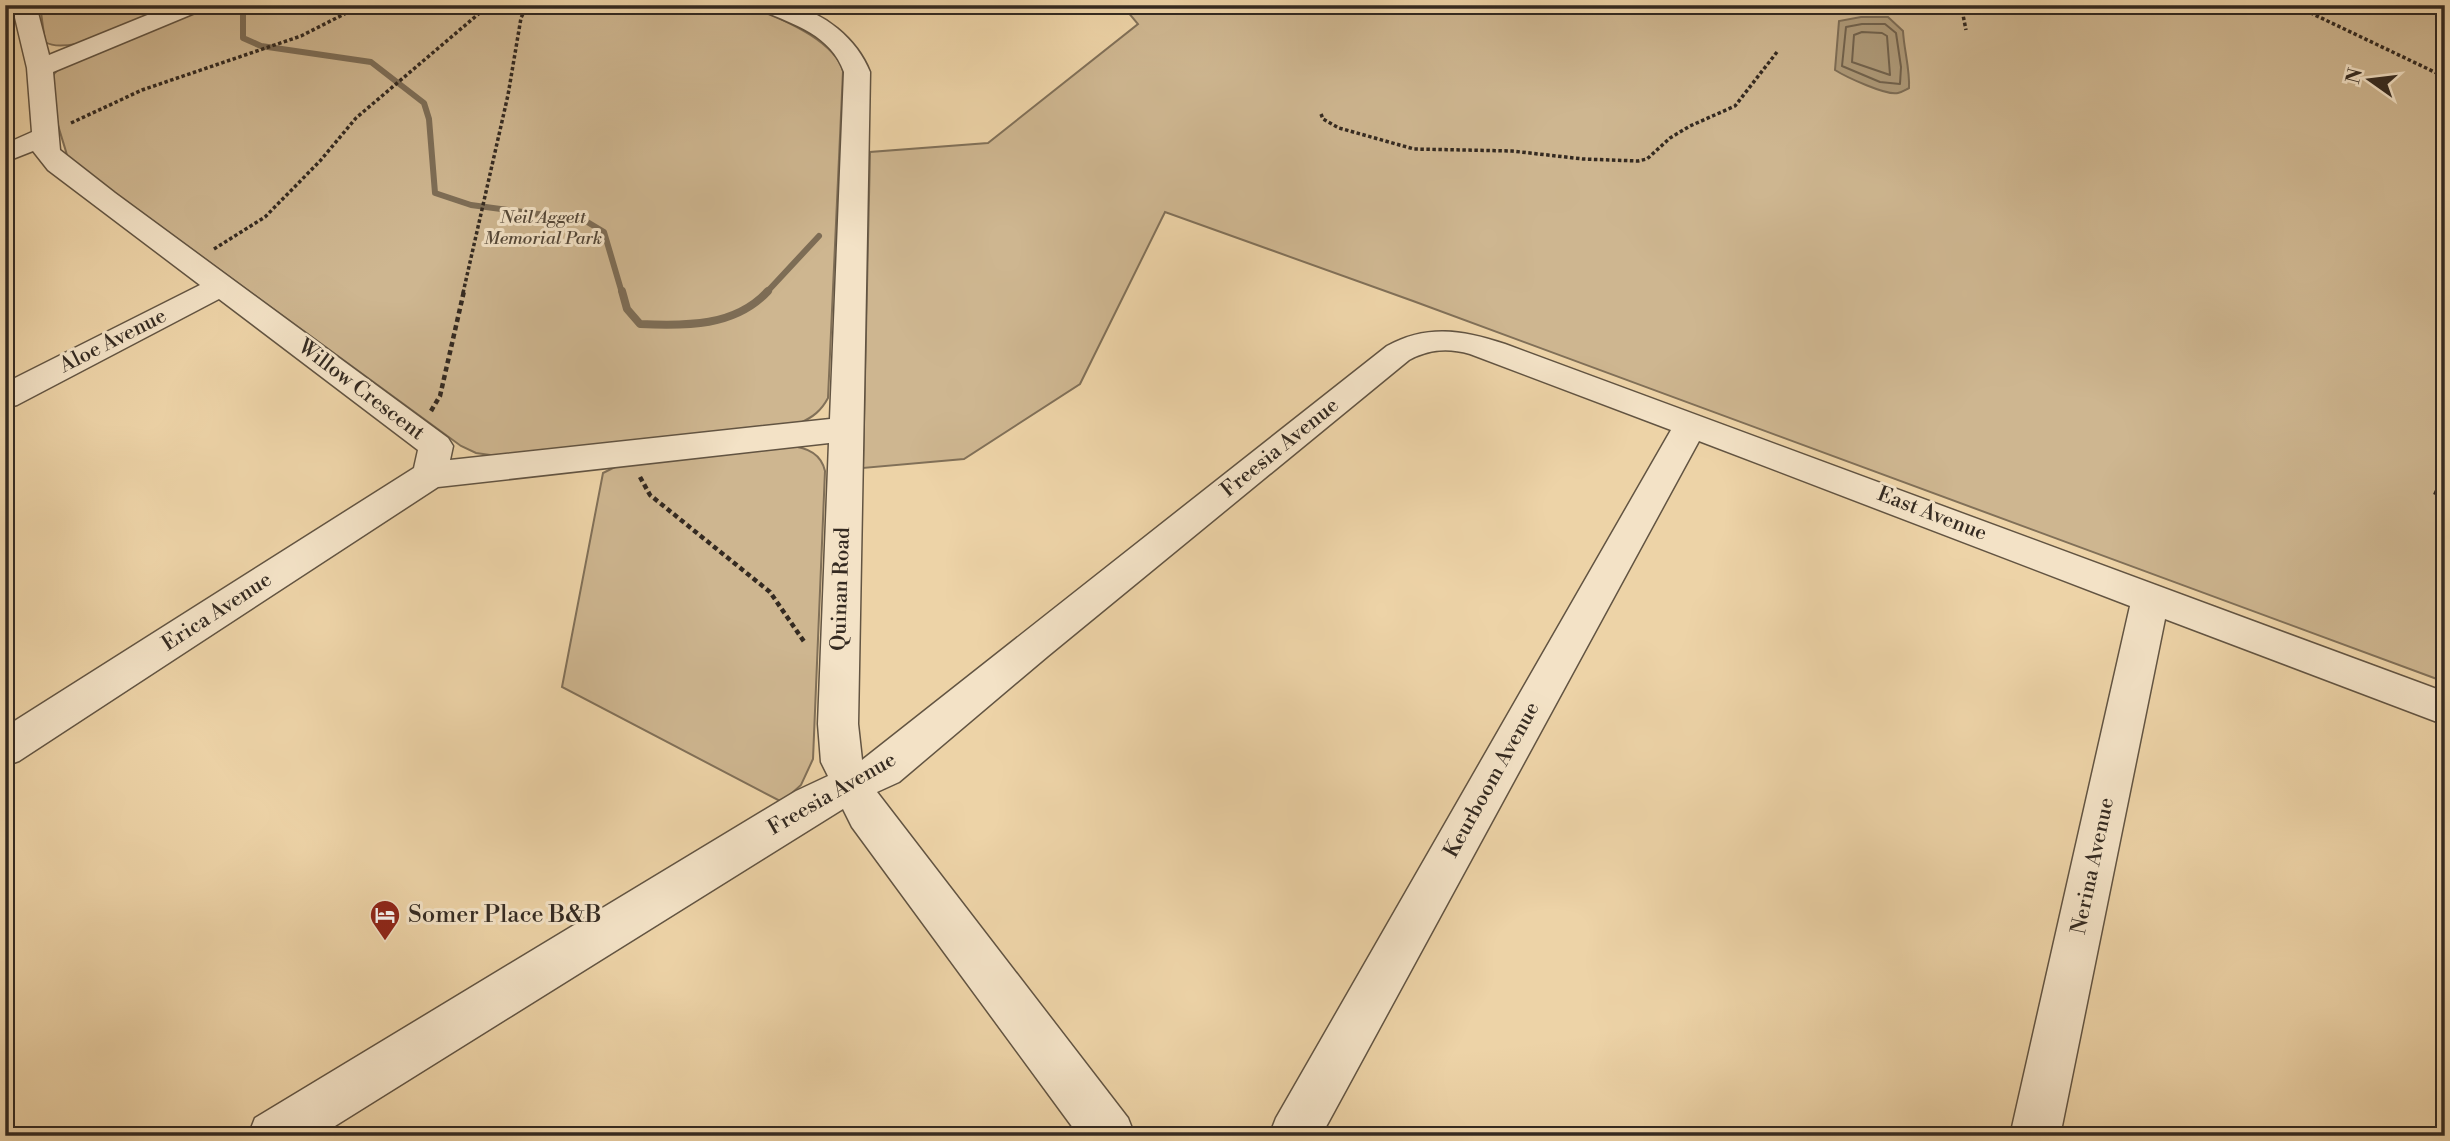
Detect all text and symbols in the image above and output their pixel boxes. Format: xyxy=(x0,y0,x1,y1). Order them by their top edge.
north arrow xyxy=(2334,46,2404,116)
text: N xyxy=(2341,66,2368,86)
park label: Neil Aggett Memorial Park xyxy=(484,206,602,250)
street label: Aloe Avenue xyxy=(54,303,171,379)
street label: Willow Crescent xyxy=(292,333,430,447)
street label: Freesia Avenue xyxy=(1216,393,1344,503)
street label: East Avenue xyxy=(1873,481,1991,547)
street label: Quinan Road xyxy=(826,527,856,651)
street label: Erica Avenue xyxy=(157,567,277,657)
street label: Keurboom Avenue xyxy=(1438,698,1546,862)
street label: Freesia Avenue xyxy=(763,747,901,841)
street label: Nerina Avenue xyxy=(2066,795,2120,937)
hotel icon: Somer Place B&B xyxy=(368,898,402,942)
place label: Somer Place B&B xyxy=(408,900,602,930)

